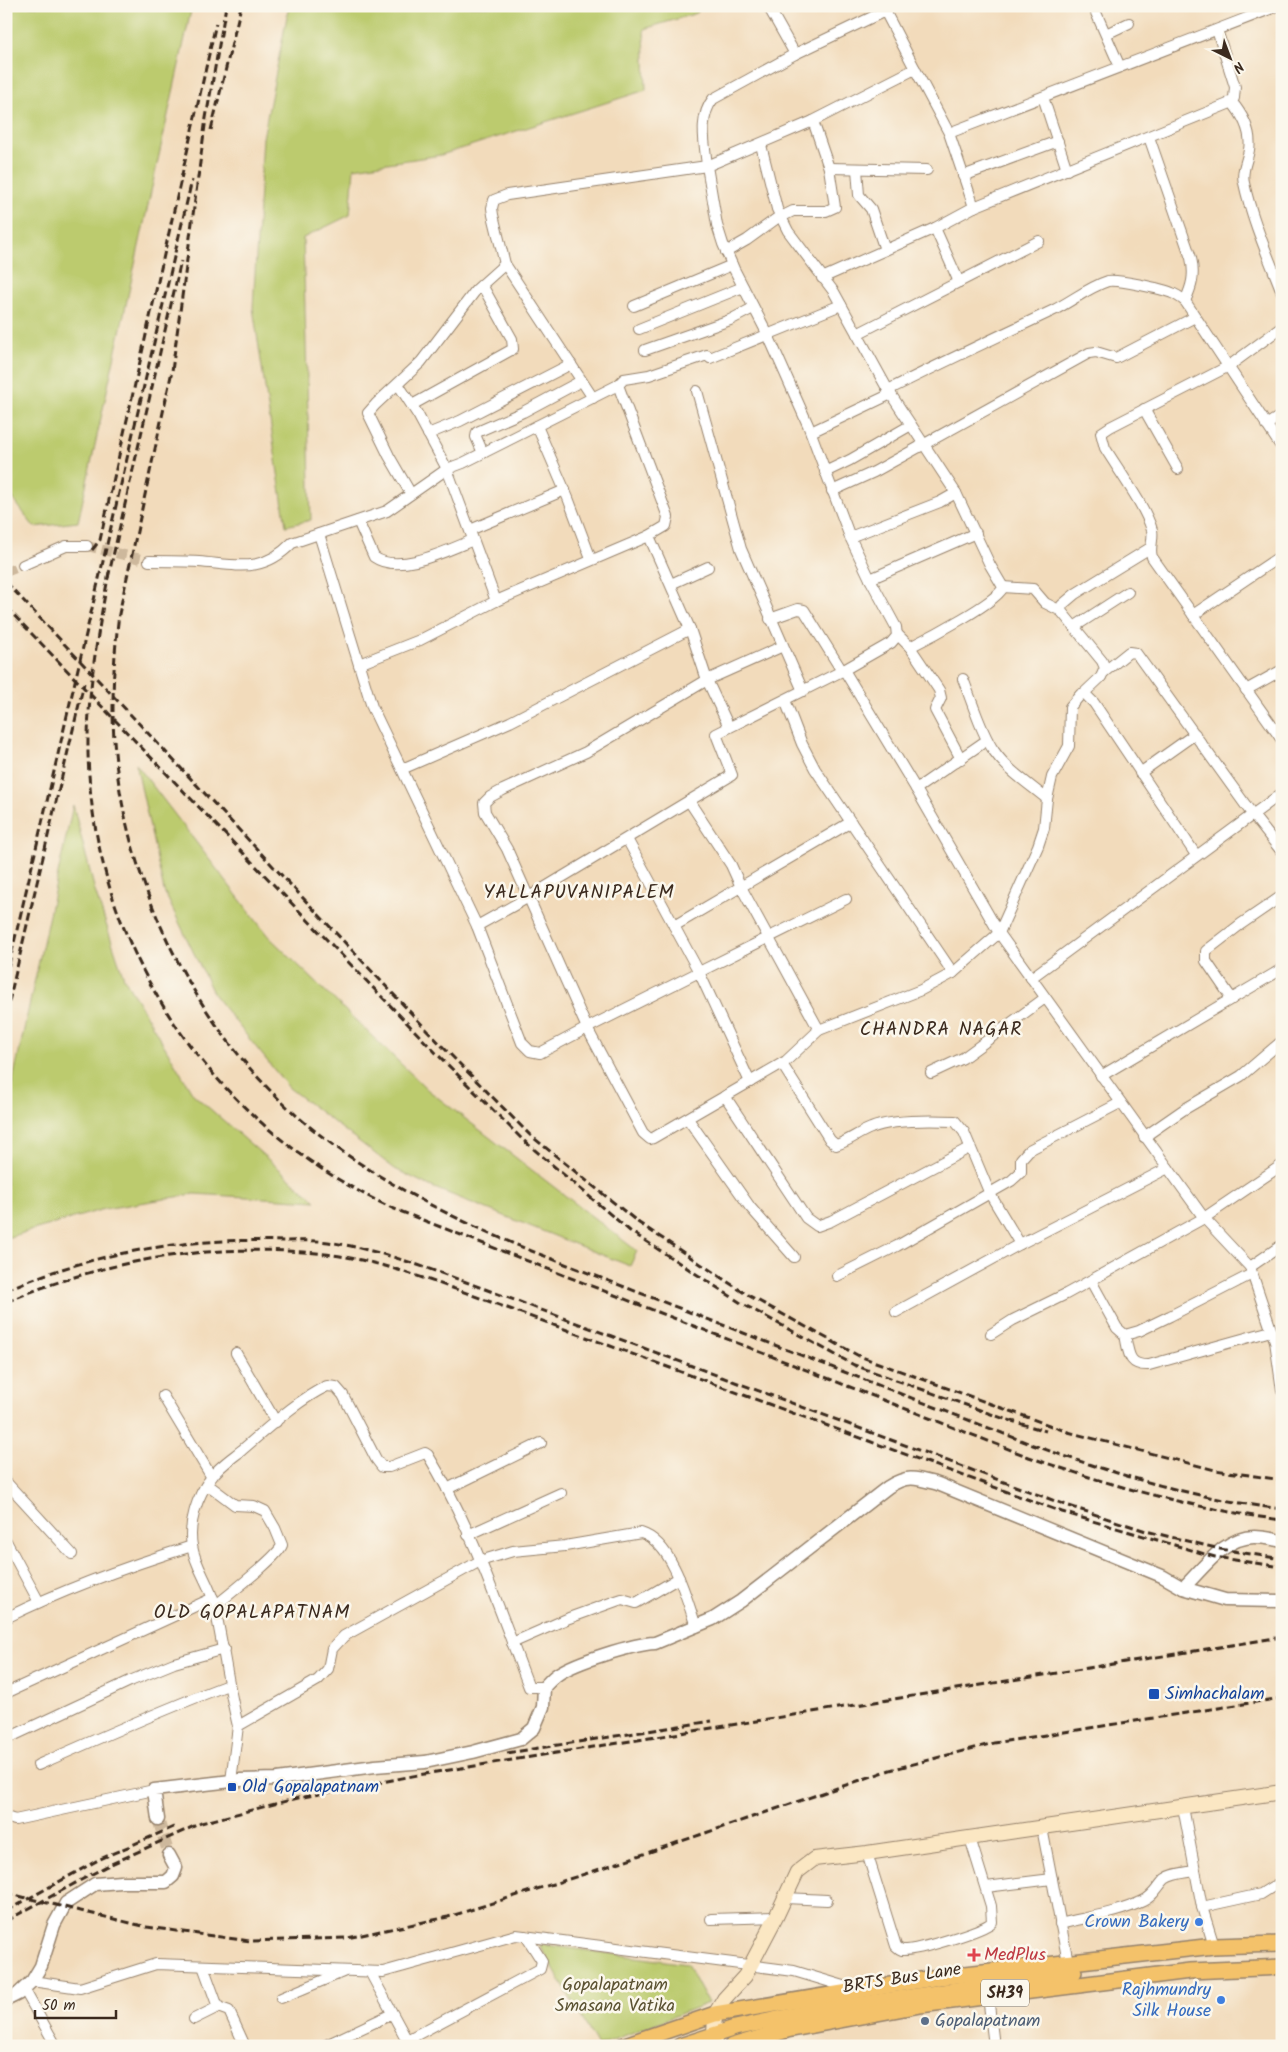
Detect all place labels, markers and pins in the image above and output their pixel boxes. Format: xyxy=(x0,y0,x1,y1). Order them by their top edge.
place label: Simhachalam xyxy=(1165,1680,1265,1709)
marker: Simhachalam xyxy=(1147,1687,1161,1701)
place label: Old Gopalapatnam xyxy=(242,1773,379,1802)
marker: Old Gopalapatnam xyxy=(226,1781,238,1793)
place label: Crown Bakery xyxy=(1084,1908,1190,1937)
marker: Crown Bakery xyxy=(1193,1916,1205,1928)
place label: MedPlus xyxy=(984,1941,1046,1970)
marker: MedPlus xyxy=(968,1949,980,1961)
place label: Rajhmundry Silk House xyxy=(1122,1976,1212,2026)
marker: Rajhmundry Silk House xyxy=(1215,1994,1227,2006)
place label: Gopalapatnam xyxy=(935,2007,1040,2036)
marker: Gopalapatnam xyxy=(919,2015,931,2027)

